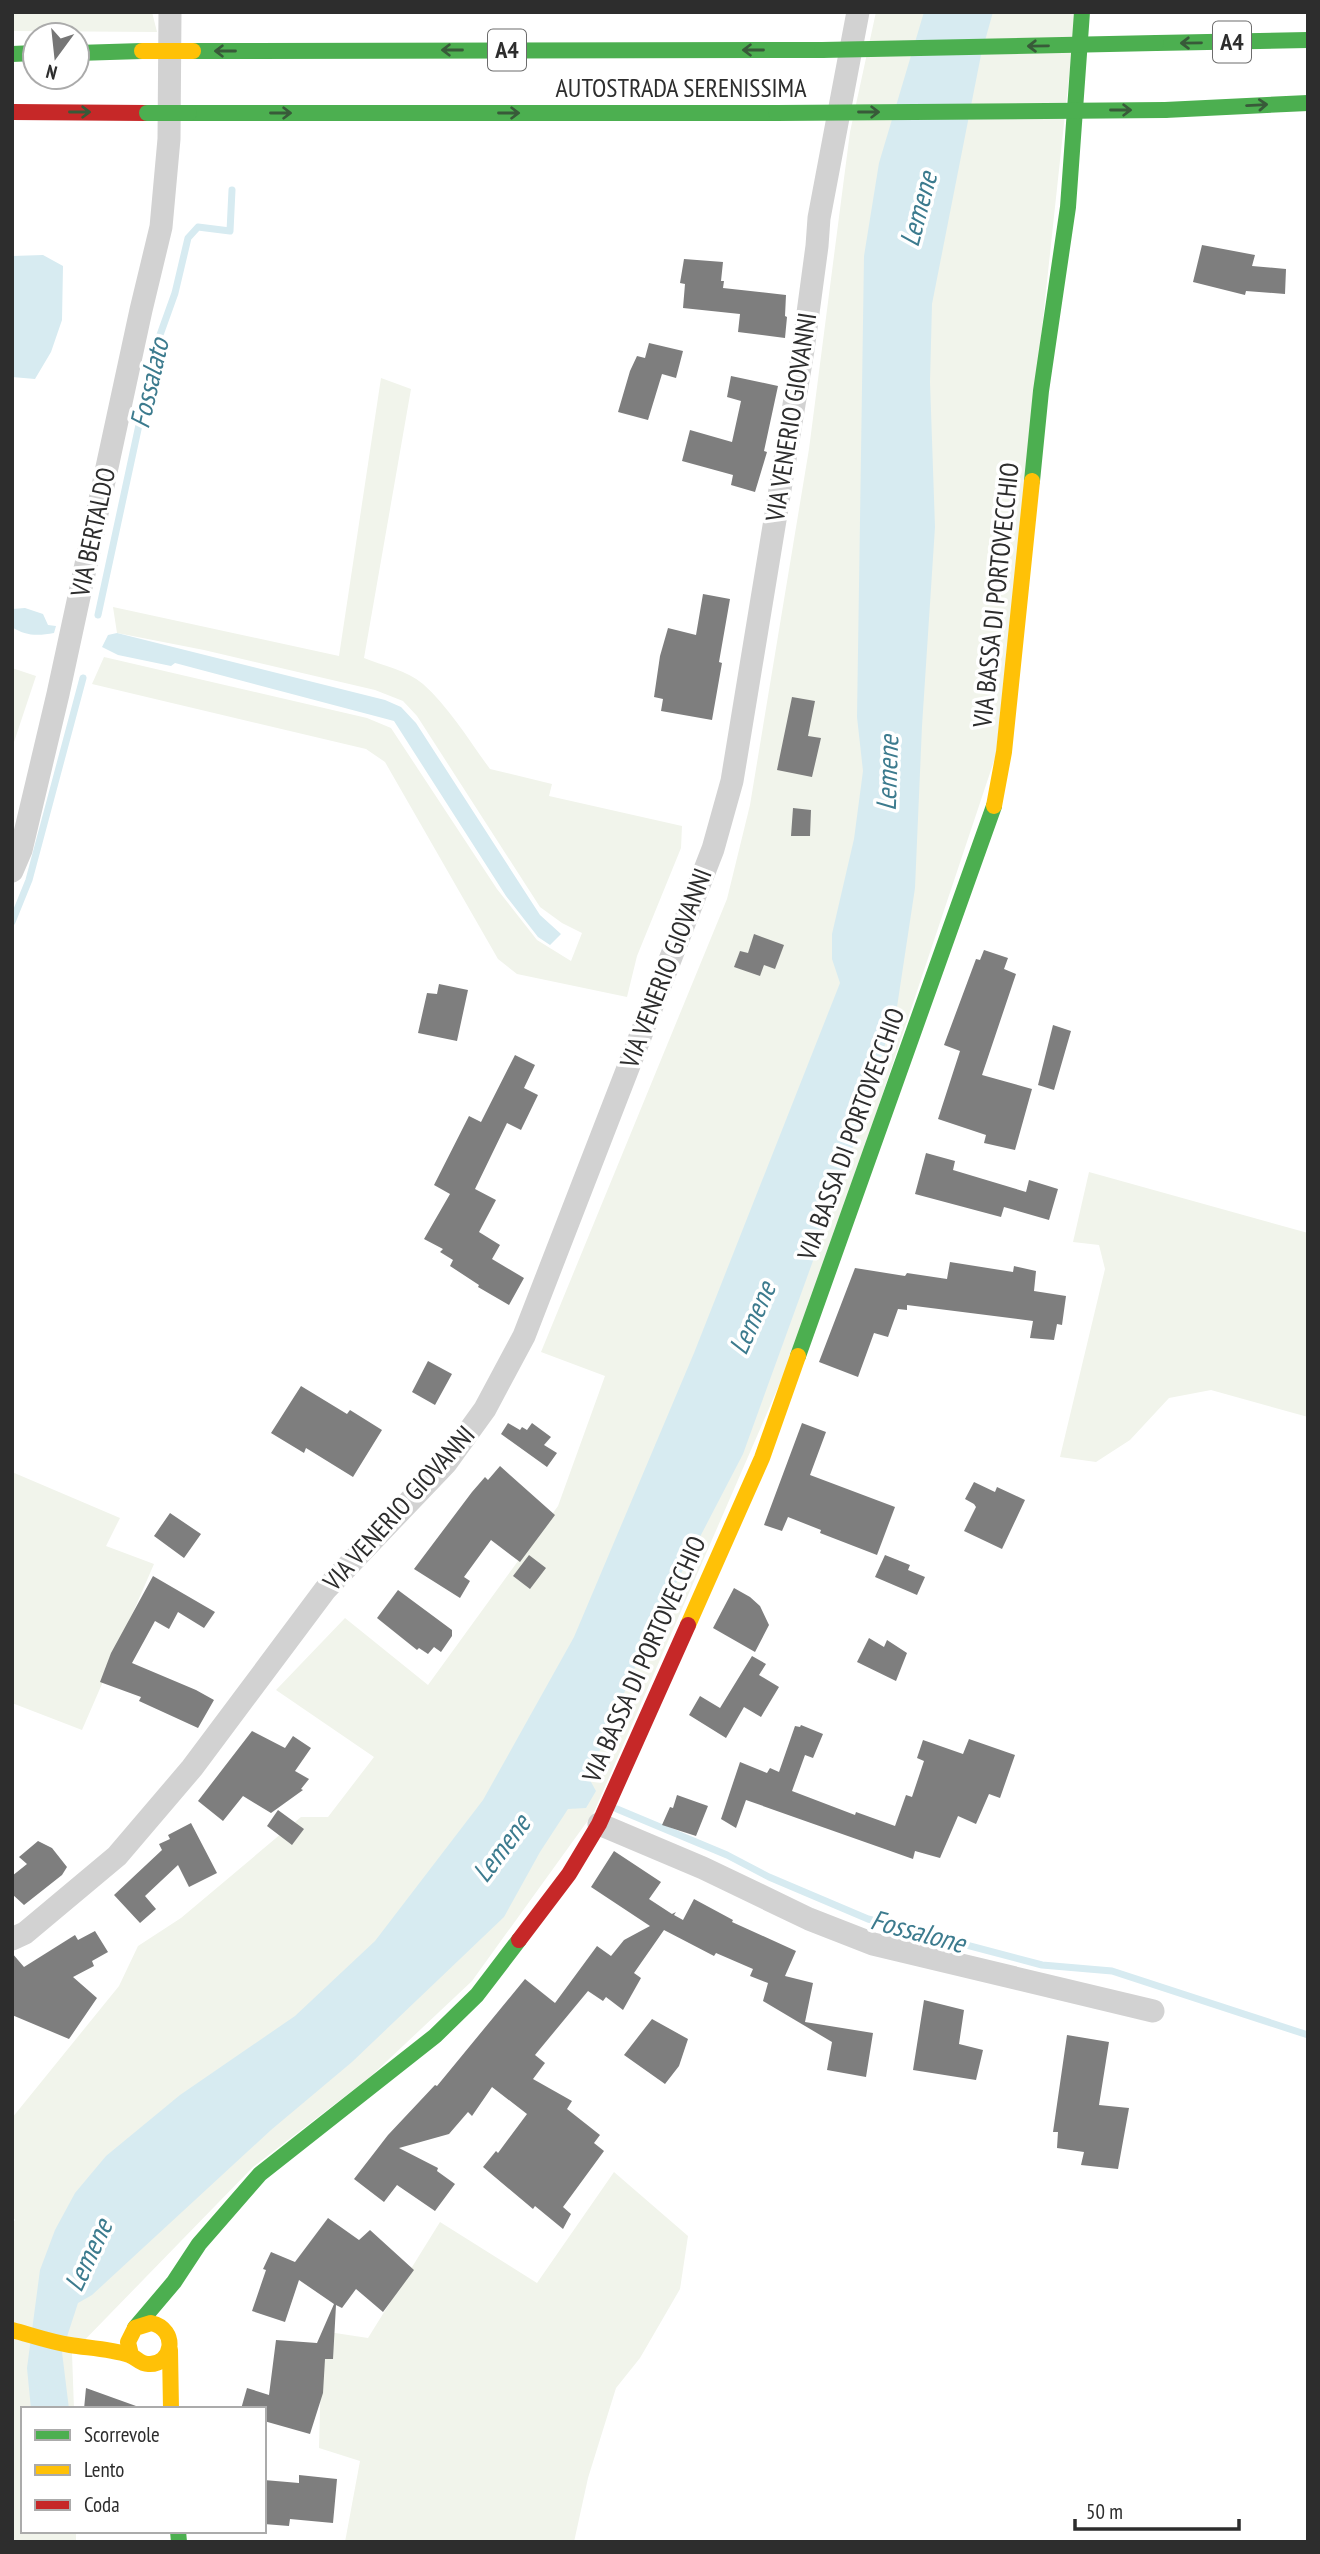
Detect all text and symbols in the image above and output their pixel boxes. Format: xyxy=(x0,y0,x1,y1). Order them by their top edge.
north arrow xyxy=(21,21,91,91)
road number: A4 xyxy=(1213,22,1251,62)
road number: A4 xyxy=(488,30,526,70)
one-way arrow xyxy=(1179,36,1202,49)
one-way arrow xyxy=(1027,39,1050,52)
one-way arrow xyxy=(441,43,464,57)
one-way arrow xyxy=(742,43,765,57)
one-way arrow xyxy=(214,44,237,58)
text: N xyxy=(44,60,60,85)
street label: AUTOSTRADA SERENISSIMA xyxy=(556,71,807,104)
one-way arrow xyxy=(1246,98,1268,111)
one-way arrow xyxy=(1109,103,1132,117)
one-way arrow xyxy=(68,105,91,119)
one-way arrow xyxy=(857,105,880,119)
one-way arrow xyxy=(270,106,293,120)
one-way arrow xyxy=(497,106,520,120)
water label: Lemene xyxy=(890,165,946,250)
street label: VIA VENERIO GIOVANNI xyxy=(758,310,823,525)
water label: Fossalato xyxy=(120,333,177,431)
street label: VIA BASSA DI PORTOVECCHIO xyxy=(965,461,1026,730)
street label: VIA BERTALDO xyxy=(63,464,122,600)
water label: Lemene xyxy=(867,732,906,811)
street label: VIA VENERIO GIOVANNI xyxy=(612,863,719,1073)
street label: VIA BASSA DI PORTOVECCHIO xyxy=(789,1003,912,1265)
water label: Lemene xyxy=(719,1274,785,1360)
street label: VIA VENERIO GIOVANNI xyxy=(315,1418,481,1598)
street label: VIA BASSA DI PORTOVECCHIO xyxy=(574,1531,713,1788)
water label: Lemene xyxy=(463,1804,540,1889)
water label: Fossalone xyxy=(867,1900,972,1961)
water label: Lemene xyxy=(55,2211,121,2297)
legend xyxy=(21,2407,266,2533)
text: Scorrevole xyxy=(84,2421,160,2448)
text: Lento xyxy=(84,2456,124,2483)
scale bar xyxy=(1075,2488,1240,2532)
text: Coda xyxy=(84,2491,120,2518)
text: 50 m xyxy=(1086,2498,1123,2525)

